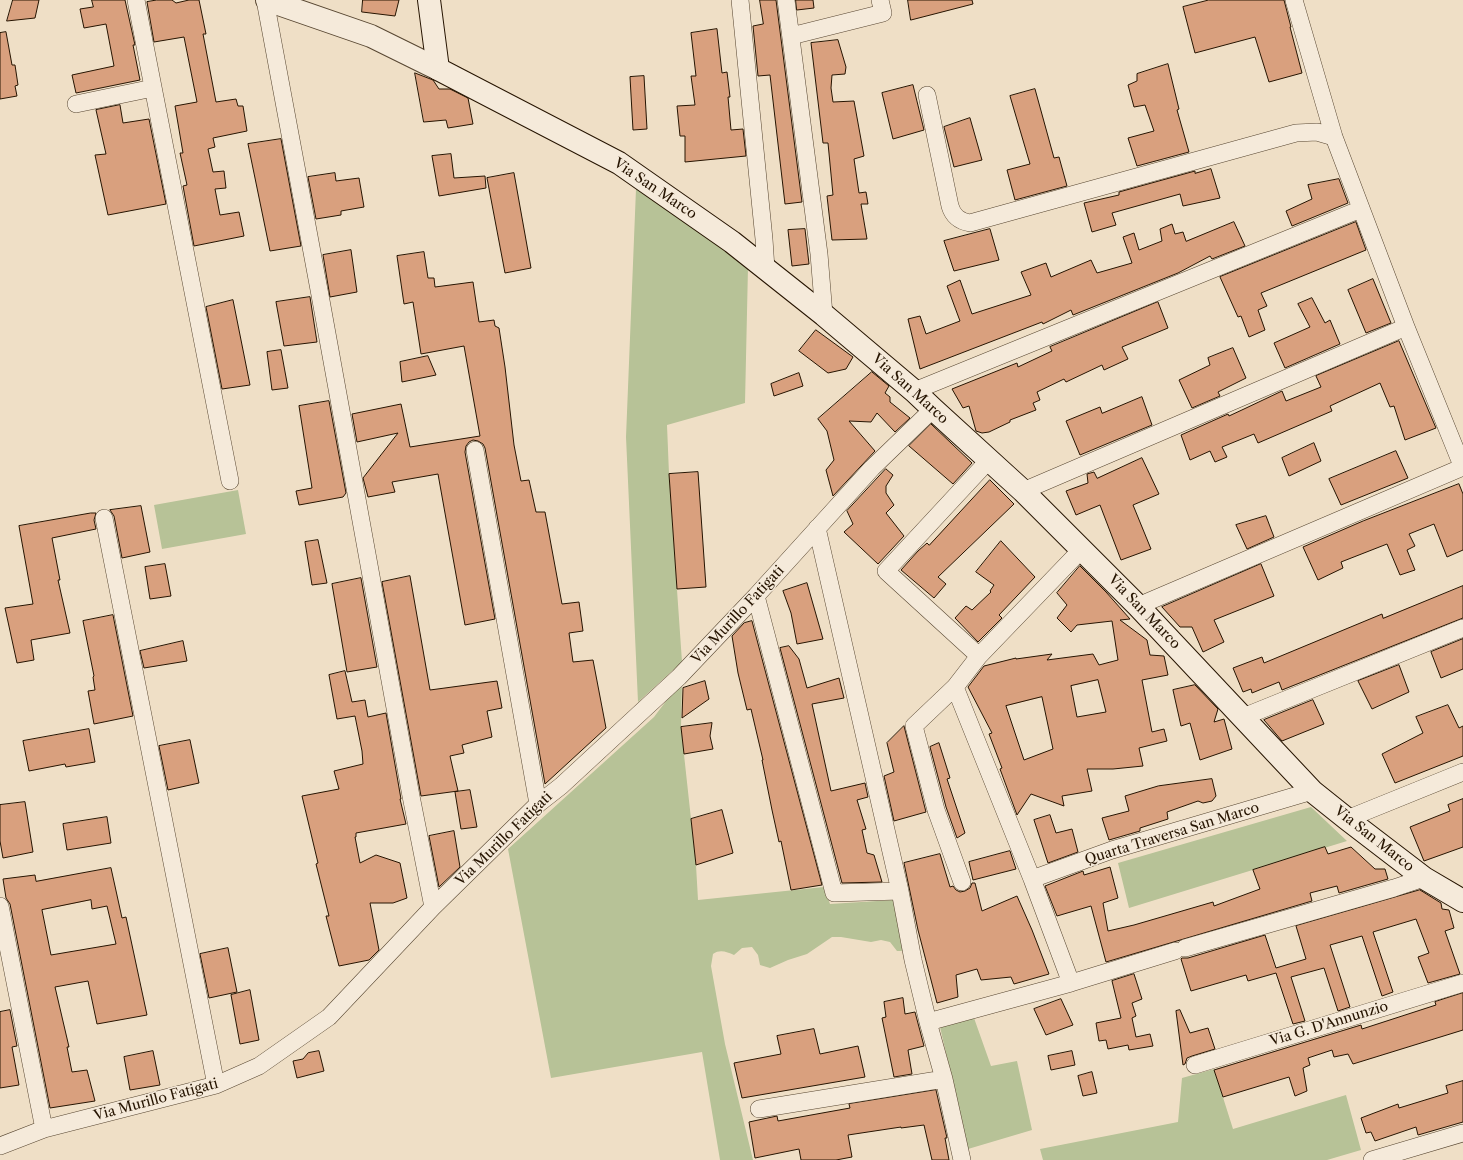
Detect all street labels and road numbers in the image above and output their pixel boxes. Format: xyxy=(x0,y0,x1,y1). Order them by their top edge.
street label: Via San Marco xyxy=(610,155,700,223)
street label: Via San Marco xyxy=(868,350,952,428)
street label: Via Murillo Fatigati xyxy=(688,562,788,668)
street label: Via San Marco xyxy=(1104,571,1184,653)
street label: Via Murillo Fatigati xyxy=(452,789,556,889)
street label: Quarta Traversa San Marco xyxy=(1083,799,1261,869)
street label: Via San Marco xyxy=(1331,803,1417,875)
street label: Via G. D'Annunzio xyxy=(1268,998,1390,1050)
street label: Via Murillo Fatigati xyxy=(92,1075,220,1125)

